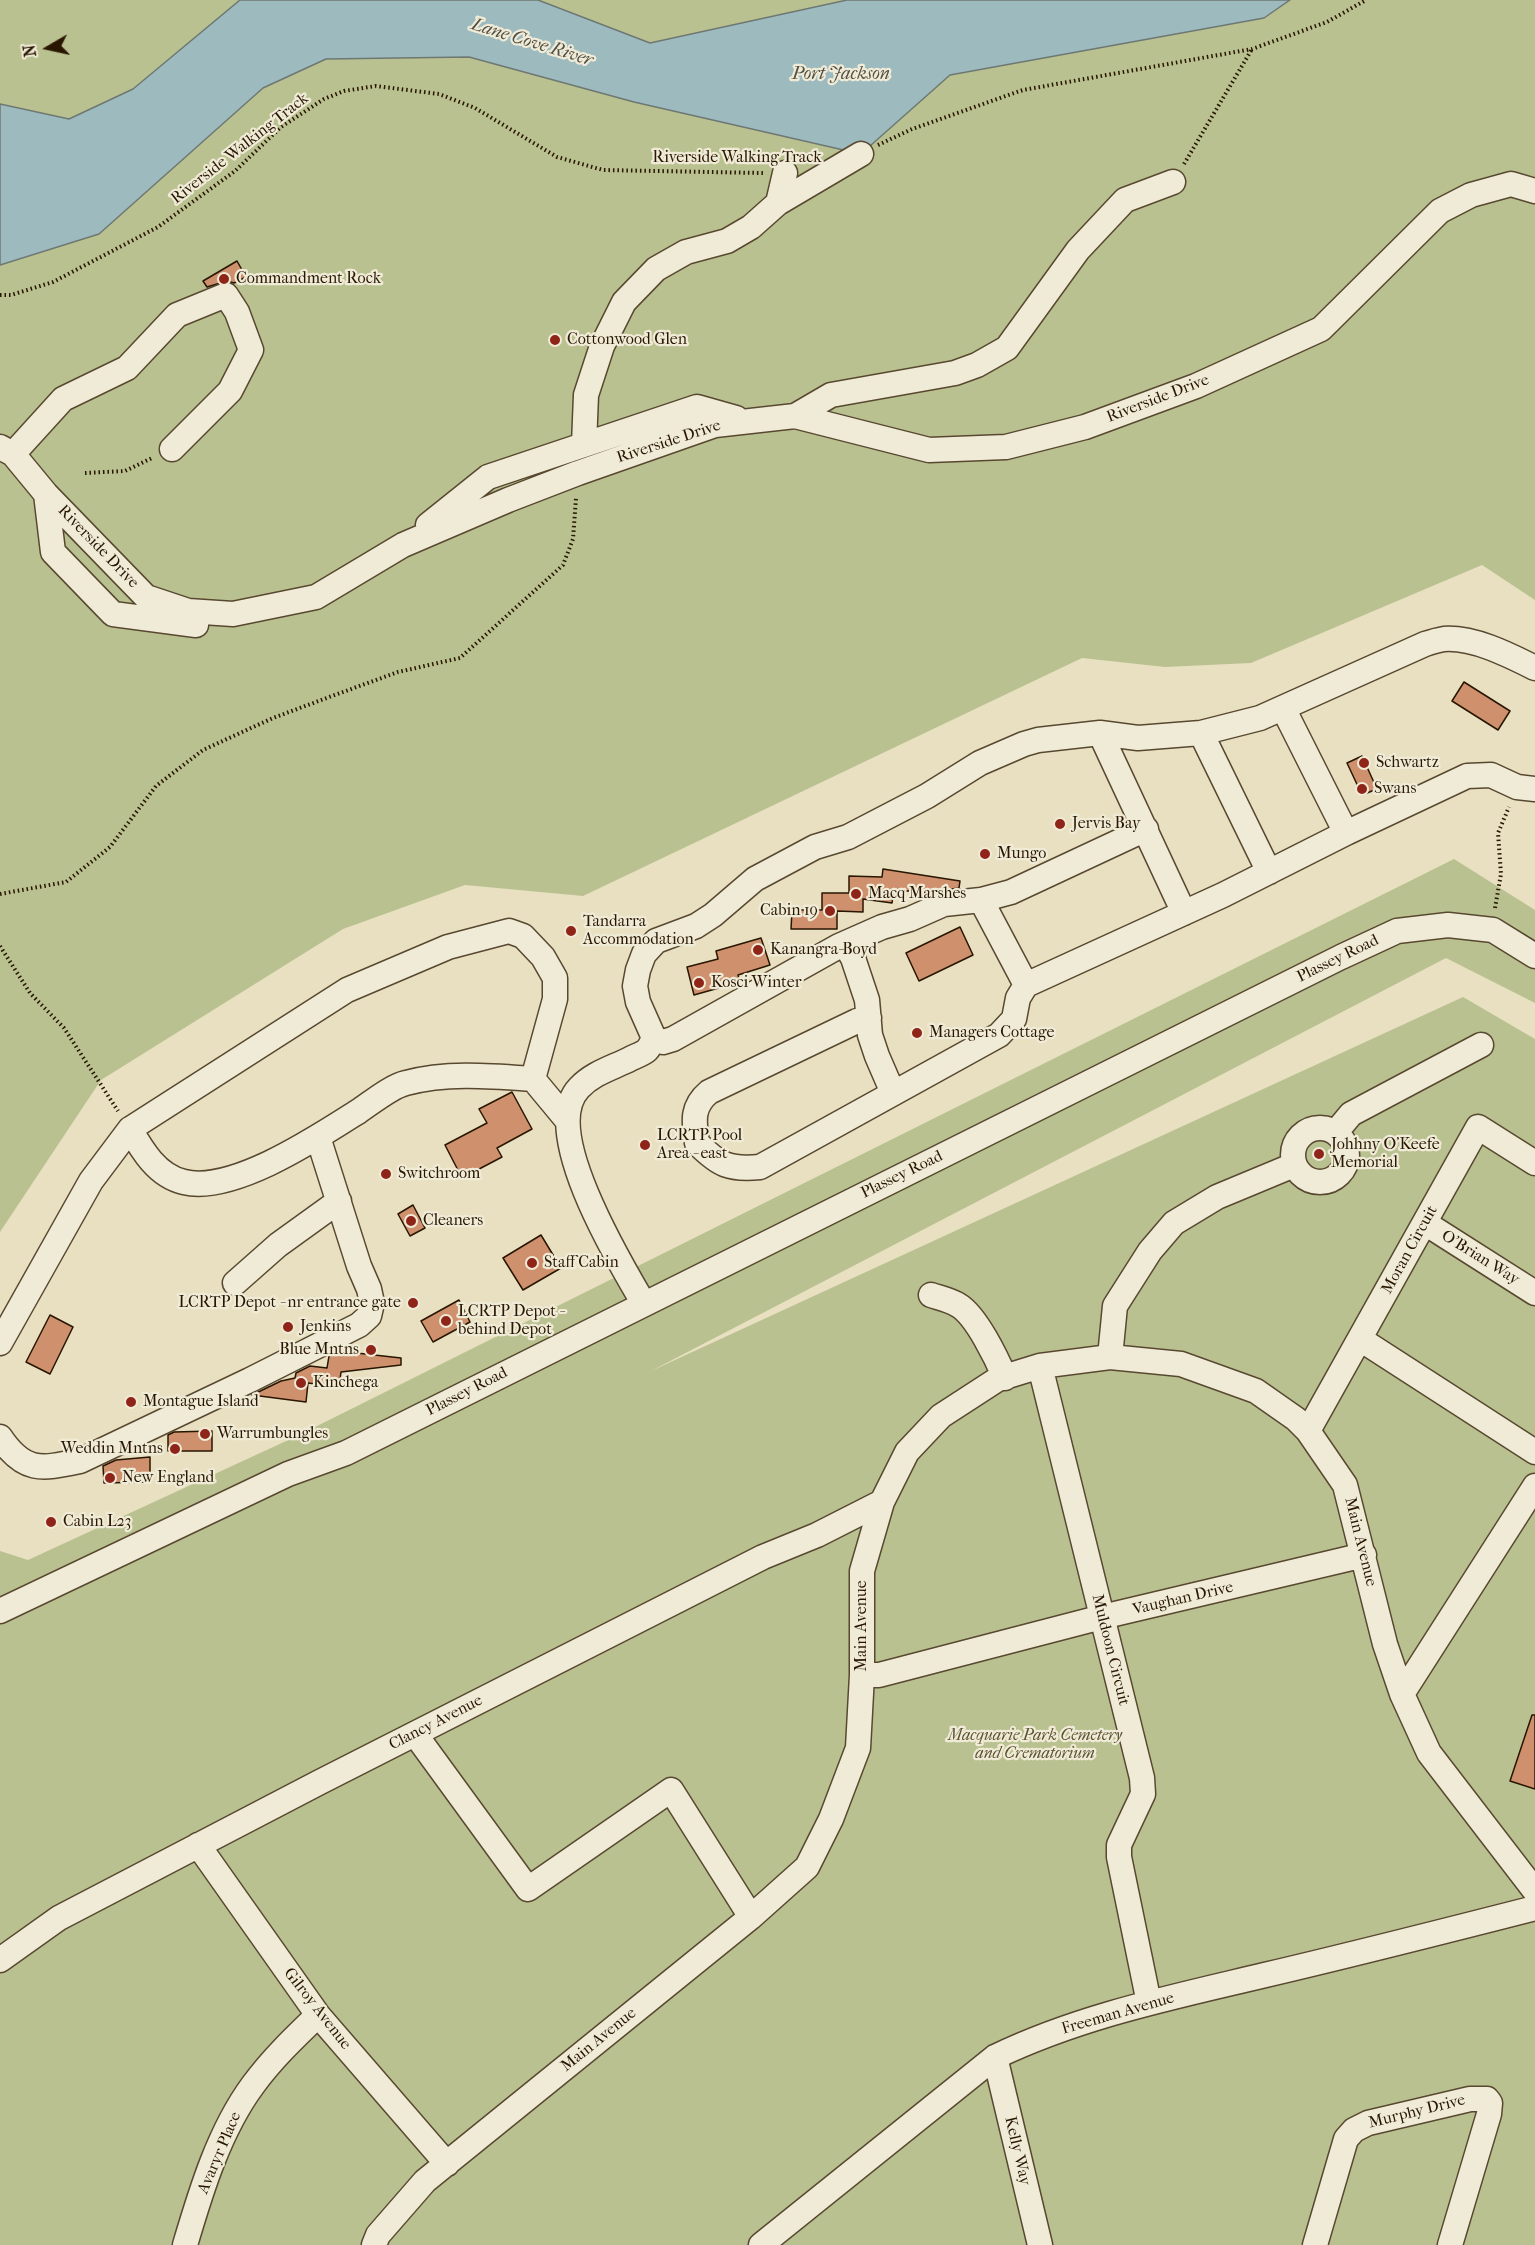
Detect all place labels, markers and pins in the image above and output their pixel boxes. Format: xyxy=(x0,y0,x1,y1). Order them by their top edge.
place label: Commandment Rock xyxy=(236,269,381,289)
marker: Commandment Rock xyxy=(217,272,231,286)
place label: Cottonwood Glen xyxy=(567,330,687,350)
marker: Cottonwood Glen xyxy=(548,333,562,347)
place label: Schwartz xyxy=(1376,753,1439,773)
marker: Schwartz xyxy=(1357,756,1371,770)
place label: Swans xyxy=(1374,779,1416,799)
marker: Swans xyxy=(1355,782,1369,796)
place label: Jervis Bay xyxy=(1072,814,1141,834)
marker: Jervis Bay xyxy=(1053,817,1067,831)
place label: Mungo xyxy=(997,844,1046,864)
marker: Mungo xyxy=(978,847,992,861)
place label: Macq Marshes xyxy=(868,884,966,904)
marker: Macq Marshes xyxy=(849,887,863,901)
place label: Cabin 19 xyxy=(760,901,818,921)
marker: Cabin 19 xyxy=(823,904,837,918)
place label: Tandarra Accommodation xyxy=(583,912,694,950)
marker: Tandarra Accommodation xyxy=(564,924,578,938)
place label: Kanangra-Boyd xyxy=(770,940,877,960)
marker: Kanangra-Boyd xyxy=(751,943,765,957)
place label: Kosci Winter xyxy=(711,973,802,993)
marker: Kosci Winter xyxy=(692,976,706,990)
place label: Managers Cottage xyxy=(929,1023,1054,1043)
marker: Managers Cottage xyxy=(910,1026,924,1040)
place label: LCRTP Pool Area - east xyxy=(657,1126,742,1164)
place label: Johhny O'Keefe Memorial xyxy=(1331,1135,1440,1173)
marker: LCRTP Pool Area - east xyxy=(638,1138,652,1152)
marker: Johhny O'Keefe Memorial xyxy=(1312,1147,1326,1161)
place label: Switchroom xyxy=(398,1164,480,1184)
marker: Switchroom xyxy=(379,1167,393,1181)
place label: Cleaners xyxy=(423,1211,483,1231)
marker: Cleaners xyxy=(404,1214,418,1228)
place label: Staff Cabin xyxy=(544,1253,619,1273)
marker: Staff Cabin xyxy=(525,1256,539,1270)
place label: LCRTP Depot - nr entrance gate xyxy=(178,1293,401,1313)
marker: LCRTP Depot - nr entrance gate xyxy=(406,1296,420,1310)
place label: LCRTP Depot - behind Depot xyxy=(458,1302,563,1340)
marker: LCRTP Depot - behind Depot xyxy=(439,1314,453,1328)
place label: Jenkins xyxy=(300,1317,351,1337)
marker: Jenkins xyxy=(281,1320,295,1334)
place label: Blue Mntns xyxy=(279,1340,359,1360)
marker: Blue Mntns xyxy=(364,1343,378,1357)
place label: Kinchega xyxy=(313,1373,378,1393)
marker: Kinchega xyxy=(294,1376,308,1390)
place label: Montague Island xyxy=(143,1392,259,1412)
marker: Montague Island xyxy=(124,1395,138,1409)
place label: Warrumbungles xyxy=(217,1424,328,1444)
marker: Warrumbungles xyxy=(198,1427,212,1441)
place label: Weddin Mntns xyxy=(61,1439,163,1459)
marker: Weddin Mntns xyxy=(168,1442,182,1456)
place label: New England xyxy=(122,1468,214,1488)
marker: New England xyxy=(103,1471,117,1485)
place label: Cabin L23 xyxy=(63,1512,131,1532)
marker: Cabin L23 xyxy=(44,1515,58,1529)

